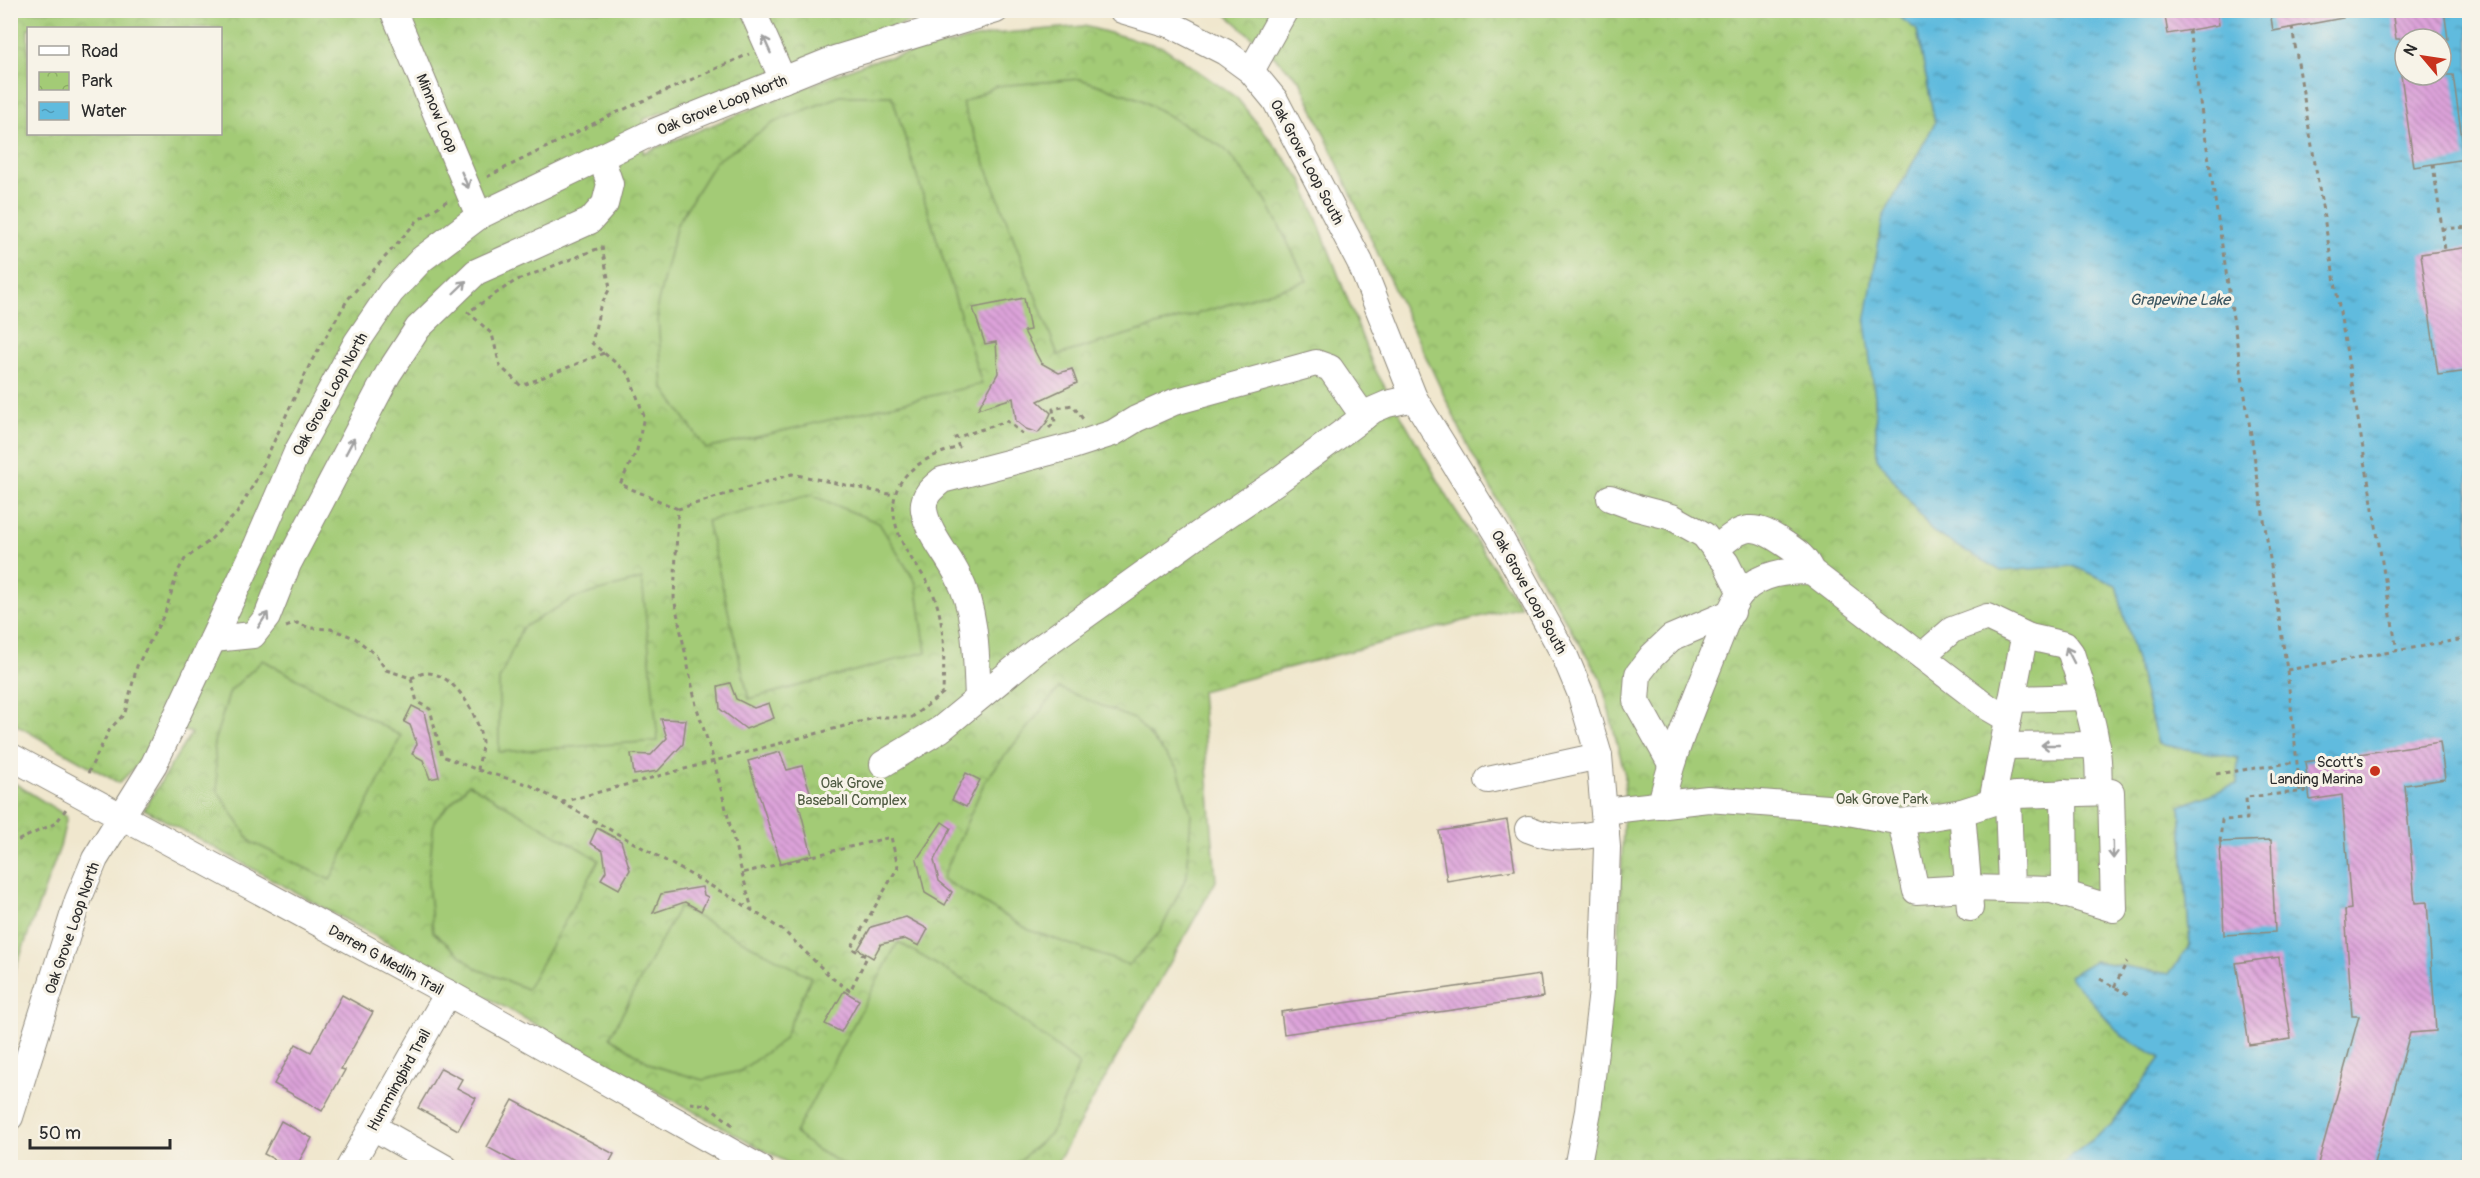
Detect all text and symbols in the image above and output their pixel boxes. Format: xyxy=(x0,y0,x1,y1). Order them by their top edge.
legend xyxy=(27,27,222,135)
north arrow xyxy=(2393,27,2453,87)
one-way arrow xyxy=(761,37,773,55)
text: Road xyxy=(81,40,118,63)
text: N xyxy=(2399,40,2422,60)
text: Park xyxy=(81,70,113,93)
street label: Minnow Loop xyxy=(411,71,462,155)
street label: Oak Grove Loop North xyxy=(655,71,790,140)
street label: Oak Grove Loop South xyxy=(1266,96,1348,228)
text: Water xyxy=(81,100,127,123)
one-way arrow xyxy=(460,171,471,189)
one-way arrow xyxy=(453,280,468,294)
water label: Grapevine Lake xyxy=(2130,290,2232,310)
street label: Oak Grove Loop North xyxy=(289,329,372,459)
one-way arrow xyxy=(344,438,356,455)
street label: Oak Grove Loop South xyxy=(1487,527,1571,658)
one-way arrow xyxy=(258,612,270,629)
one-way arrow xyxy=(2064,647,2076,664)
one-way arrow xyxy=(2040,739,2060,751)
place label: Scott’s Landing Marina xyxy=(2269,753,2363,789)
marker: Scott’s Landing Marina xyxy=(2368,764,2382,778)
park label: Oak Grove Baseball Complex xyxy=(797,774,907,810)
park label: Oak Grove Park xyxy=(1836,790,1929,809)
one-way arrow xyxy=(2107,840,2118,860)
street label: Oak Grove Loop North xyxy=(41,860,104,997)
street label: Darren G Medlin Trail xyxy=(325,921,447,1000)
street label: Hummingbird Trail xyxy=(364,1026,435,1135)
scale bar xyxy=(30,1112,170,1150)
text: 50 m xyxy=(39,1122,81,1145)

